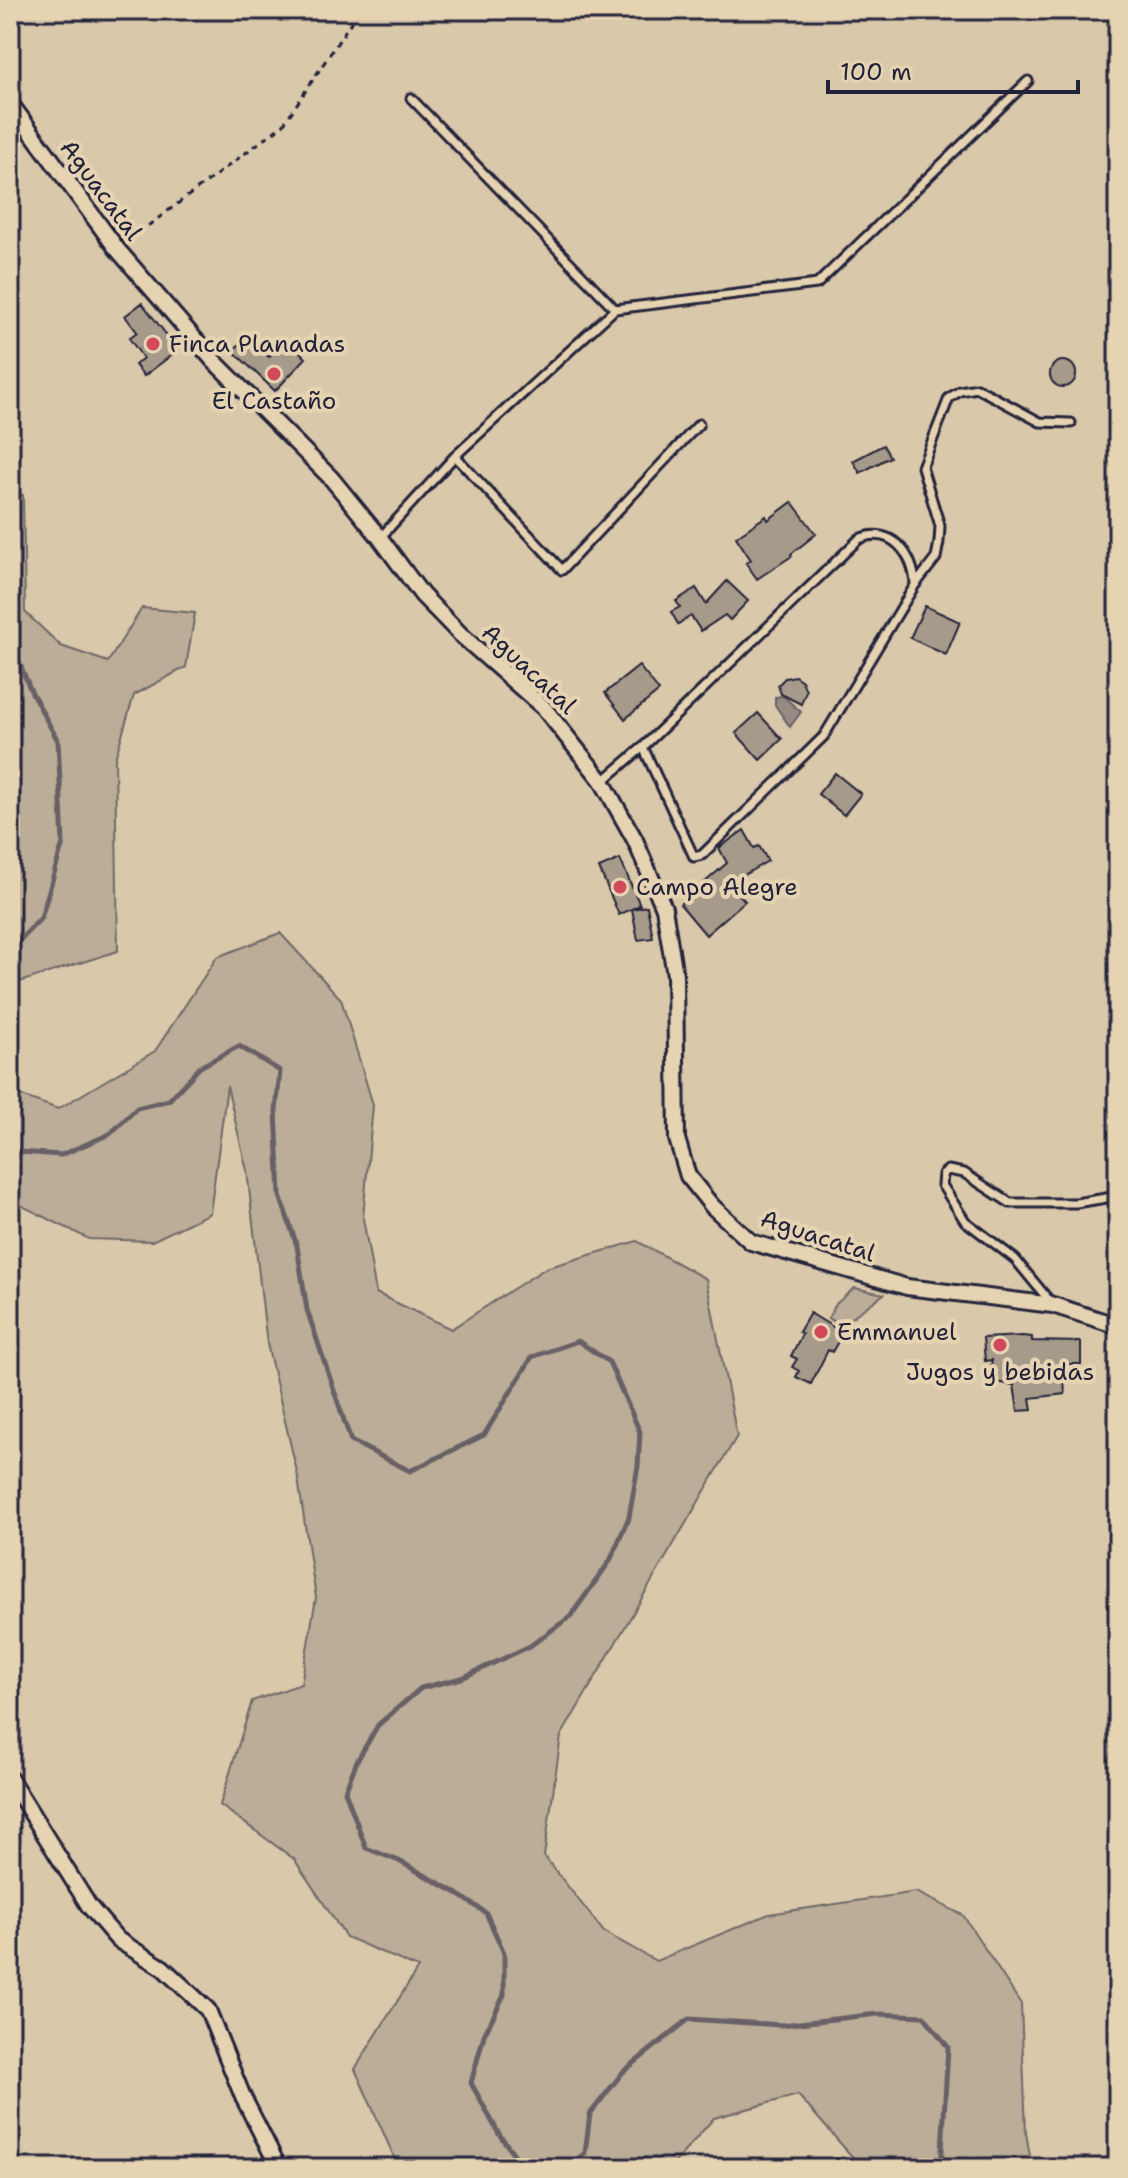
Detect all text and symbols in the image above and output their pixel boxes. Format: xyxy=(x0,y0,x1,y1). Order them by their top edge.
scale bar xyxy=(828,44,1078,94)
text: 100 m xyxy=(840,56,912,88)
street label: Aguacatal xyxy=(52,133,150,248)
place label: Finca Planadas xyxy=(169,328,345,360)
marker: Finca Planadas xyxy=(144,335,162,353)
marker: El Castaño xyxy=(265,365,283,383)
place label: El Castaño xyxy=(212,385,336,417)
street label: Aguacatal xyxy=(475,617,584,722)
place label: Campo Alegre xyxy=(636,871,798,903)
marker: Campo Alegre xyxy=(611,878,629,896)
street label: Aguacatal xyxy=(757,1202,880,1270)
place label: Emmanuel xyxy=(837,1316,957,1348)
marker: Emmanuel xyxy=(812,1323,830,1341)
marker: Jugos y bebidas xyxy=(991,1336,1009,1354)
place label: Jugos y bebidas xyxy=(906,1356,1094,1388)

